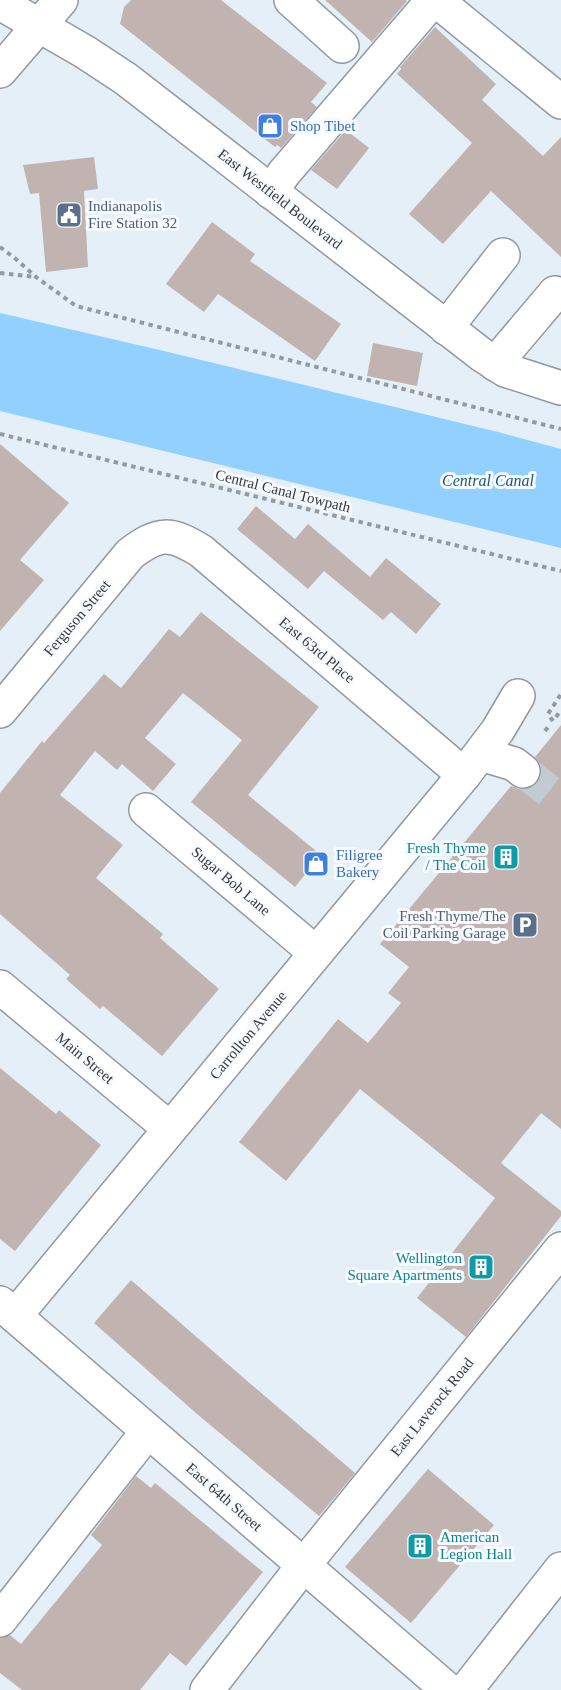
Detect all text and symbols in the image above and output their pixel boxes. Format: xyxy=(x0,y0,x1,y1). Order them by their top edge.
shop icon: Shop Tibet xyxy=(255,111,285,141)
place label: Shop Tibet xyxy=(290,118,356,134)
street label: East Westfield Boulevard xyxy=(215,146,345,253)
place label: Indianapolis Fire Station 32 xyxy=(88,198,177,231)
public building icon: Indianapolis Fire Station 32 xyxy=(54,200,84,230)
street label: Central Canal Towpath xyxy=(214,466,353,516)
water label: Central Canal xyxy=(442,472,535,489)
street label: Ferguson Street xyxy=(41,576,114,659)
street label: East 63rd Place xyxy=(276,614,358,686)
place label: Fresh Thyme / The Coil xyxy=(407,840,486,873)
building icon: Fresh Thyme / The Coil xyxy=(491,842,521,872)
street label: Sugar Bob Lane xyxy=(189,844,274,919)
place label: Filigree Bakery xyxy=(336,847,383,880)
shop icon: Filigree Bakery xyxy=(301,849,331,879)
place label: Fresh Thyme/The Coil Parking Garage xyxy=(383,908,506,941)
parking icon: Fresh Thyme/The Coil Parking Garage xyxy=(510,910,540,940)
street label: Carrollton Avenue xyxy=(206,987,290,1082)
street label: Main Street xyxy=(53,1029,118,1087)
place label: Wellington Square Apartments xyxy=(347,1250,462,1283)
building icon: Wellington Square Apartments xyxy=(466,1252,496,1282)
street label: East Laverock Road xyxy=(388,1354,477,1459)
street label: East 64th Street xyxy=(183,1460,266,1535)
place label: American Legion Hall xyxy=(440,1529,512,1562)
building icon: American Legion Hall xyxy=(405,1531,435,1561)

